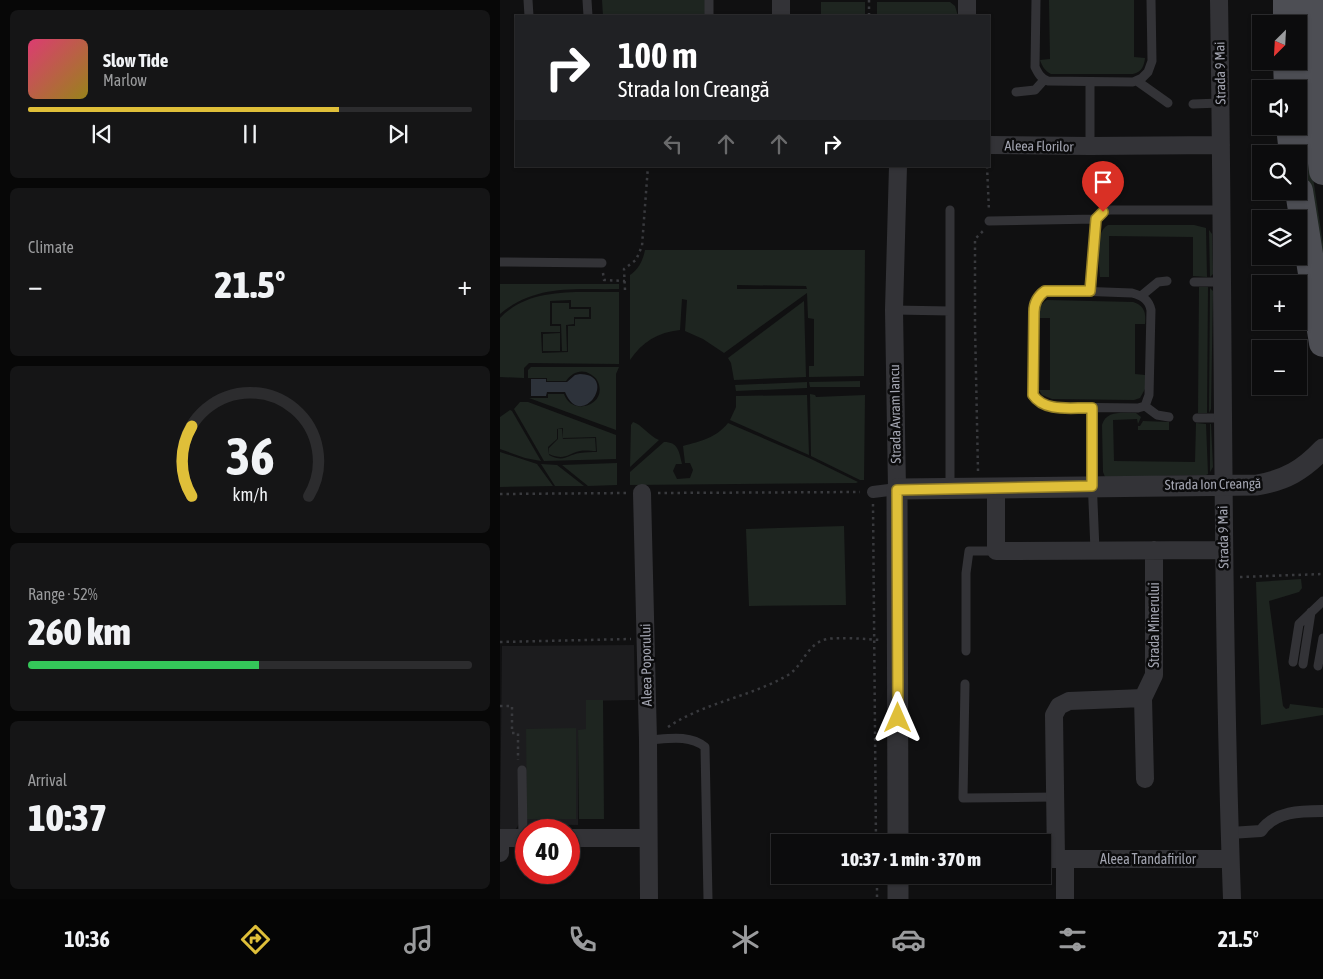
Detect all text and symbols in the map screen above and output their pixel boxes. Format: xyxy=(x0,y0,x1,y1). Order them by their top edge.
north arrow xyxy=(1252,15,1308,70)
map controls xyxy=(1252,15,1307,395)
icon: right xyxy=(535,35,600,100)
text: 100 m xyxy=(618,35,697,75)
street label: Strada 9 Mai xyxy=(1211,41,1229,105)
text: Slow Tide xyxy=(103,49,168,71)
text: Marlow xyxy=(103,71,147,89)
text: Strada Ion Creangă xyxy=(618,76,770,102)
button: sound xyxy=(1252,80,1307,135)
icon: previous xyxy=(88,120,116,148)
icon: pause xyxy=(236,120,264,148)
icon: next xyxy=(384,120,412,148)
icon: left xyxy=(659,130,687,158)
icon: ahead xyxy=(712,130,740,158)
icon: ahead xyxy=(765,130,793,158)
icon: right xyxy=(818,130,846,158)
street label: Aleea Florilor xyxy=(1004,137,1074,155)
button: search xyxy=(1252,145,1307,200)
pin xyxy=(1082,161,1124,212)
icon: arrive xyxy=(1089,168,1117,196)
button: layers xyxy=(1252,210,1307,265)
text: Climate xyxy=(28,238,74,256)
text: 21.5° xyxy=(215,263,285,306)
text: − xyxy=(28,269,43,301)
text: + xyxy=(457,269,472,301)
button: + xyxy=(1252,275,1307,330)
button: − xyxy=(1252,340,1307,395)
street label: Strada Avram Iancu xyxy=(886,364,904,464)
text: 36 xyxy=(226,426,274,486)
street label: Strada Ion Creangă xyxy=(1165,475,1261,493)
text: km/h xyxy=(232,484,268,505)
street label: Strada 9 Mai xyxy=(1214,505,1232,569)
street label: Strada Minerului xyxy=(1146,582,1162,668)
text: Range · 52% xyxy=(28,585,98,603)
text: 260 km xyxy=(28,610,131,653)
street label: Aleea Poporului xyxy=(637,624,655,706)
position arrow xyxy=(871,691,923,743)
text: Arrival xyxy=(28,771,67,789)
text: 10:37 xyxy=(28,796,107,839)
speed limit sign: 40 xyxy=(515,819,580,884)
text: 10:37 · 1 min · 370 m xyxy=(841,848,981,870)
street label: Aleea Trandafirilor xyxy=(1100,851,1197,867)
icon: directions xyxy=(238,922,273,957)
icon: music xyxy=(401,922,436,957)
icon: phone xyxy=(565,922,600,957)
icon: climate xyxy=(728,922,763,957)
icon: car xyxy=(891,922,926,957)
icon: filters xyxy=(1055,922,1090,957)
text: 10:36 xyxy=(64,926,110,952)
text: 21.5° xyxy=(1218,926,1259,952)

